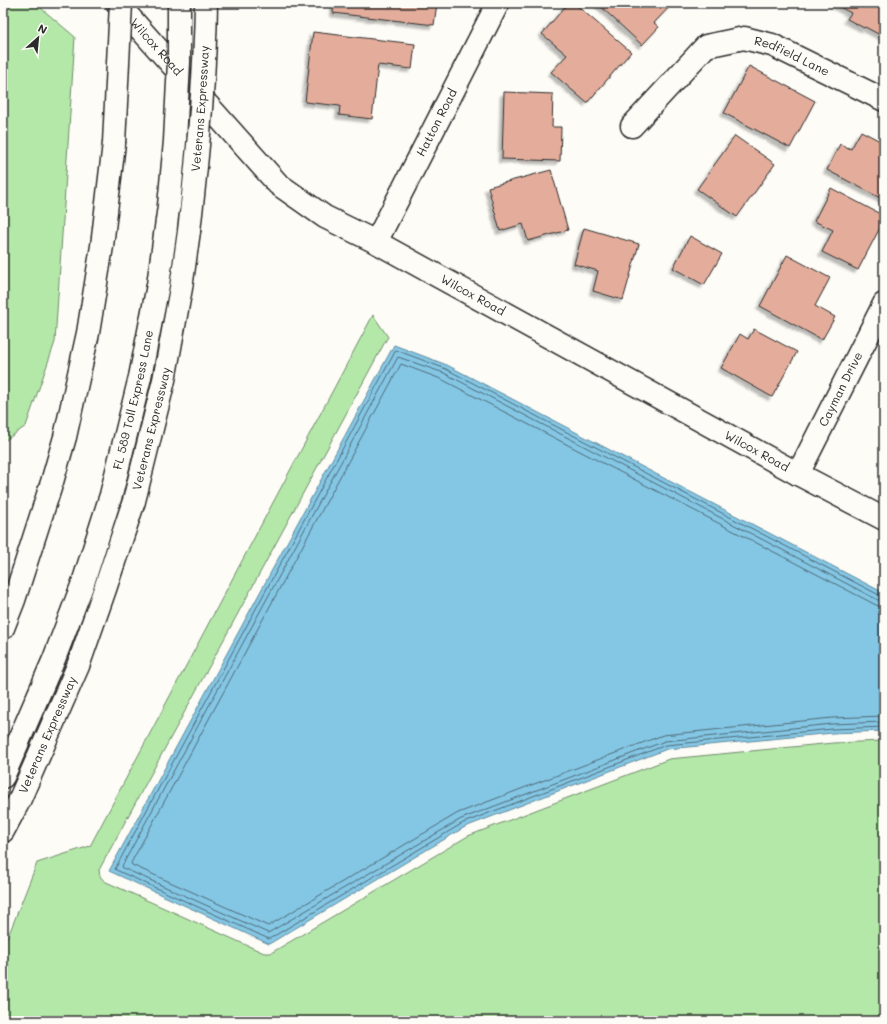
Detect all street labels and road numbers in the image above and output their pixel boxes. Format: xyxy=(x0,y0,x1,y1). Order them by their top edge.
street label: Wilcox Road xyxy=(127,14,187,79)
street label: Redfield Lane xyxy=(753,32,832,79)
street label: Veterans Expressway xyxy=(187,45,212,172)
street label: Hatton Road xyxy=(412,85,460,159)
street label: Wilcox Road xyxy=(438,270,509,319)
street label: FL 589 Toll Express Lane xyxy=(109,328,156,471)
street label: Cayman Drive xyxy=(814,349,866,429)
street label: Veterans Expressway xyxy=(128,366,173,492)
street label: Wilcox Road xyxy=(722,426,793,475)
street label: Veterans Expressway xyxy=(14,674,80,796)

